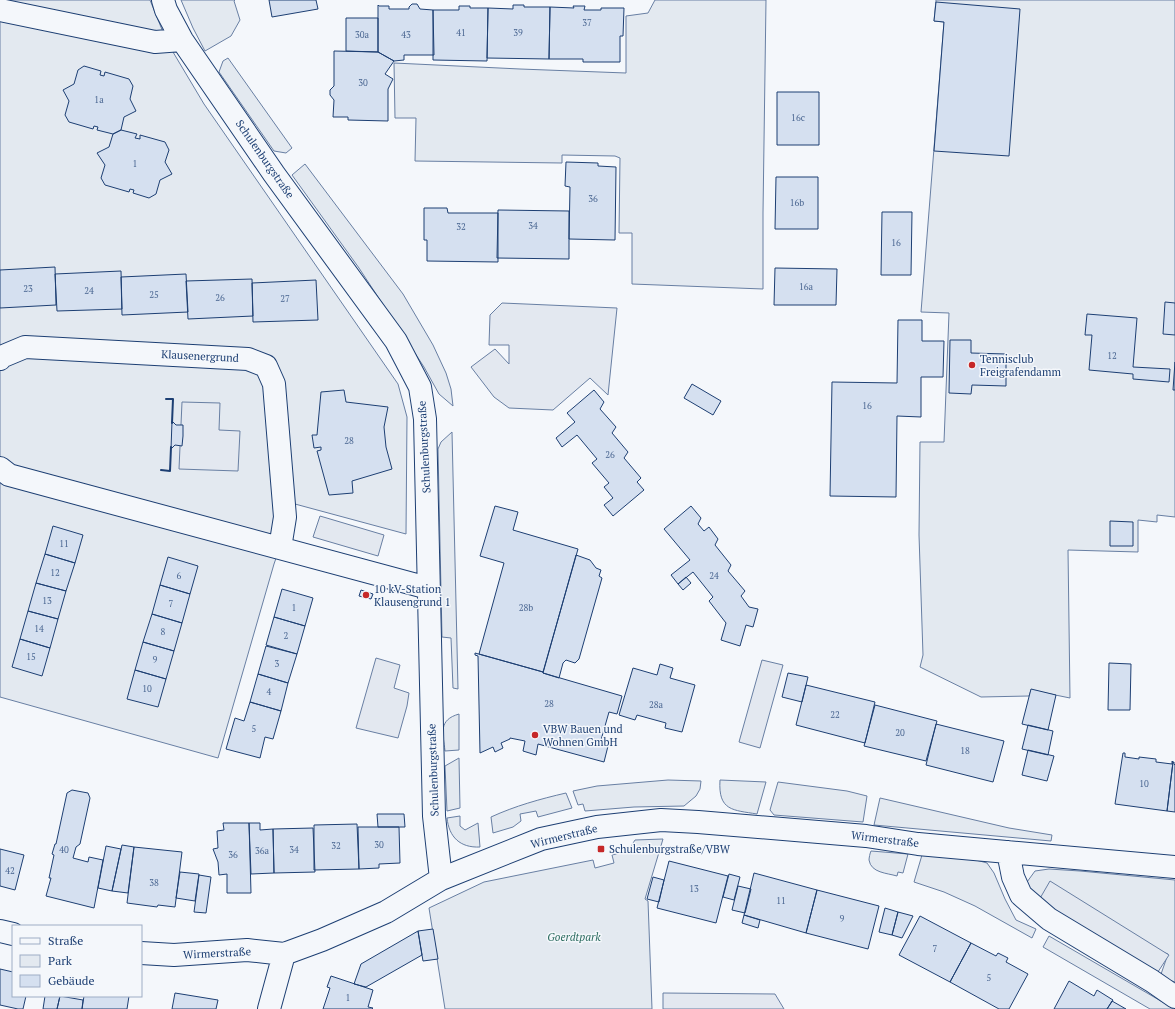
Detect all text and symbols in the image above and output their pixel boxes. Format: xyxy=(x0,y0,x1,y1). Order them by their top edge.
house number: 37 xyxy=(582,17,592,29)
house number: 41 xyxy=(456,27,466,39)
house number: 39 xyxy=(513,27,523,39)
house number: 30a xyxy=(355,29,370,41)
house number: 43 xyxy=(401,29,411,41)
house number: 30 xyxy=(358,77,368,89)
house number: 1a xyxy=(94,94,104,106)
house number: 16c xyxy=(791,112,805,124)
street label: Schulenburgstraße xyxy=(233,117,298,201)
house number: 1 xyxy=(133,158,137,170)
house number: 36 xyxy=(588,193,598,205)
house number: 16b xyxy=(790,197,804,209)
house number: 34 xyxy=(528,220,538,232)
house number: 32 xyxy=(456,221,466,233)
house number: 16 xyxy=(891,237,901,249)
house number: 16a xyxy=(799,281,814,293)
house number: 23 xyxy=(23,283,33,295)
house number: 24 xyxy=(84,285,94,297)
house number: 25 xyxy=(149,289,159,301)
house number: 26 xyxy=(215,292,225,304)
house number: 27 xyxy=(280,293,290,305)
street label: Klausenergrund xyxy=(161,347,239,365)
house number: 12 xyxy=(1107,350,1117,362)
place label: Tennisclub Freigrafendamm xyxy=(980,352,1061,379)
marker: Tennisclub Freigrafendamm xyxy=(967,360,977,370)
street label: Schulenburgstraße xyxy=(415,400,433,494)
house number: 16 xyxy=(862,400,872,412)
house number: 28 xyxy=(344,435,354,447)
house number: 26 xyxy=(605,449,615,461)
house number: 11 xyxy=(59,538,69,550)
house number: 12 xyxy=(50,567,60,579)
house number: 6 xyxy=(177,570,182,582)
house number: 24 xyxy=(709,570,719,582)
place label: 10 kV-Station Klausengrund 1 xyxy=(374,582,451,609)
marker: 10 kV-Station Klausengrund 1 xyxy=(361,590,371,600)
house number: 13 xyxy=(42,595,52,607)
house number: 7 xyxy=(169,598,174,610)
house number: 1 xyxy=(292,602,296,614)
house number: 28b xyxy=(519,602,533,614)
house number: 14 xyxy=(34,623,44,635)
house number: 8 xyxy=(161,626,166,638)
house number: 2 xyxy=(284,630,289,642)
house number: 15 xyxy=(26,651,36,663)
house number: 9 xyxy=(153,654,158,666)
house number: 3 xyxy=(275,658,280,670)
house number: 10 xyxy=(142,683,152,695)
house number: 4 xyxy=(267,686,272,698)
house number: 28 xyxy=(544,698,554,710)
house number: 28a xyxy=(649,699,664,711)
house number: 22 xyxy=(830,709,840,721)
place label: VBW Bauen und Wohnen GmbH xyxy=(543,722,623,749)
house number: 5 xyxy=(252,723,257,735)
street label: Schulenburgstraße xyxy=(424,723,442,817)
house number: 20 xyxy=(895,727,905,739)
marker: VBW Bauen und Wohnen GmbH xyxy=(530,730,540,740)
house number: 18 xyxy=(960,745,970,757)
house number: 10 xyxy=(1139,778,1149,790)
street label: Wirmerstraße xyxy=(529,821,599,851)
street label: Wirmerstraße xyxy=(850,828,920,850)
house number: 30 xyxy=(374,839,384,851)
house number: 32 xyxy=(331,840,341,852)
place label: Schulenburgstraße/VBW xyxy=(609,842,731,856)
house number: 40 xyxy=(59,844,69,856)
house number: 34 xyxy=(289,844,299,856)
marker: Schulenburgstraße/VBW xyxy=(596,844,606,854)
house number: 36a xyxy=(255,845,270,857)
house number: 36 xyxy=(228,849,238,861)
house number: 42 xyxy=(5,865,15,877)
house number: 38 xyxy=(149,877,159,889)
house number: 13 xyxy=(689,883,699,895)
house number: 11 xyxy=(776,895,786,907)
house number: 9 xyxy=(840,913,845,925)
legend xyxy=(12,925,142,997)
park label: Goerdtpark xyxy=(547,930,601,944)
text: Straße xyxy=(48,933,83,948)
house number: 7 xyxy=(933,943,938,955)
street label: Wirmerstraße xyxy=(183,944,252,962)
text: Park xyxy=(48,953,73,968)
house number: 5 xyxy=(987,972,992,984)
text: Gebäude xyxy=(48,973,94,988)
house number: 1 xyxy=(346,992,350,1004)

